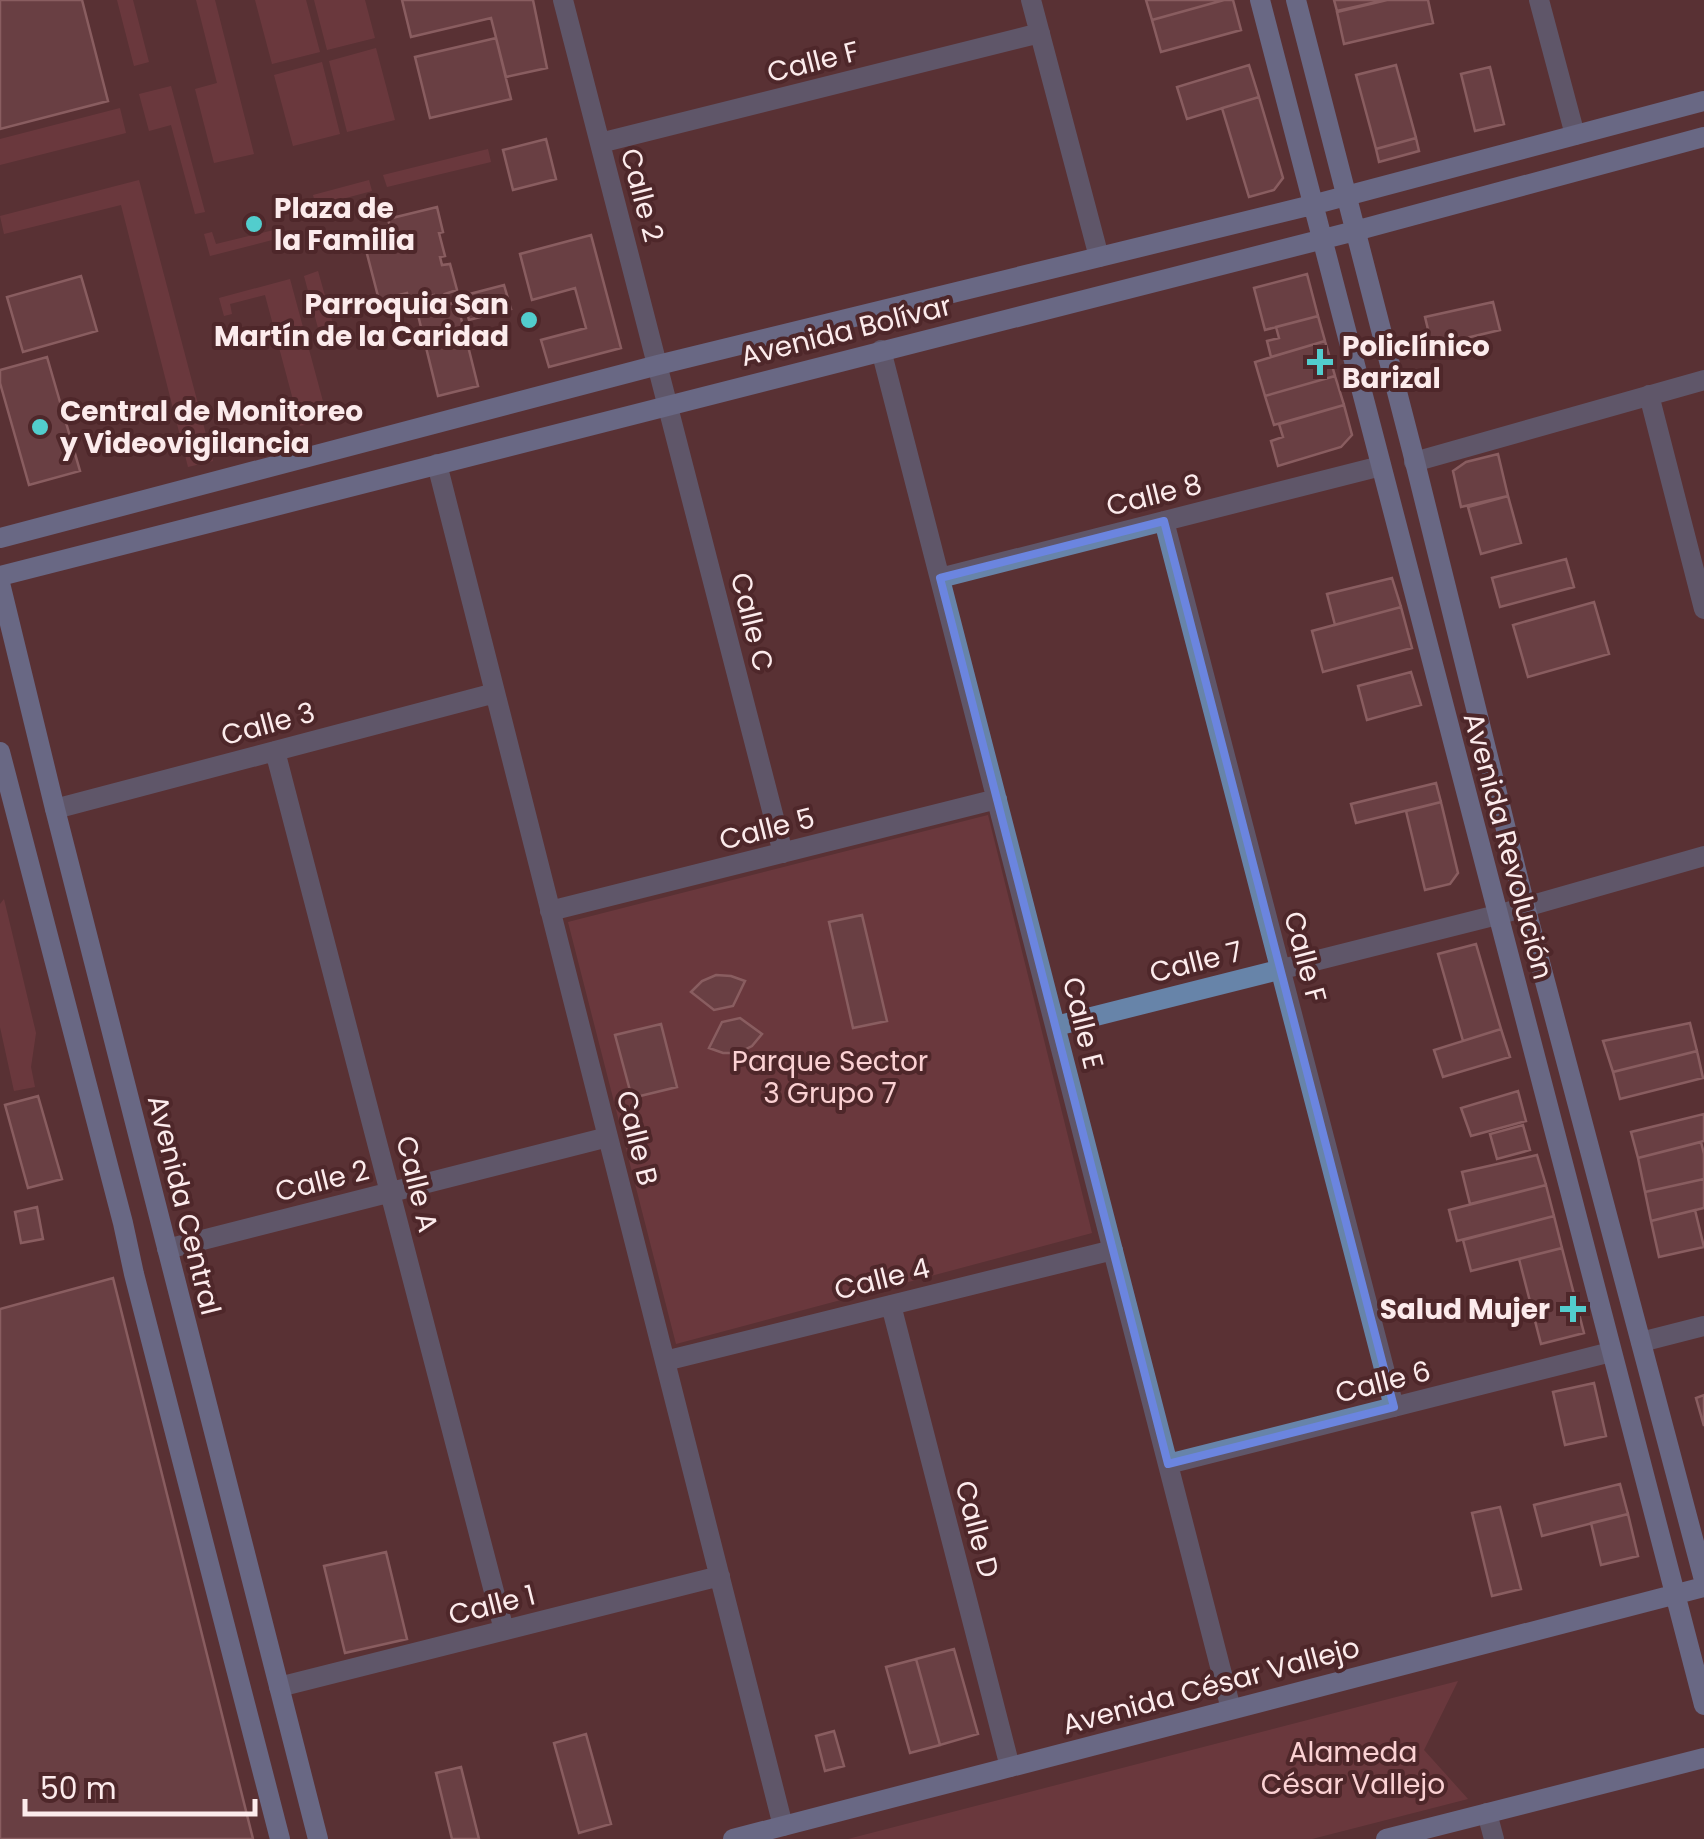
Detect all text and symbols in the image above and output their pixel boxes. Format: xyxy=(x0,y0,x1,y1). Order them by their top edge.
street label: Calle F xyxy=(763,32,863,92)
street label: Calle 2 xyxy=(611,144,673,246)
place label: Plaza de la Familia xyxy=(274,189,415,260)
marker: Plaza de la Familia xyxy=(243,213,265,235)
place label: Parroquia San Martín de la Caridad xyxy=(214,285,509,356)
street label: Avenida Bolívar xyxy=(736,286,956,376)
marker: Parroquia San Martín de la Caridad xyxy=(518,309,540,331)
place label: Policlínico Barizal xyxy=(1342,327,1490,398)
marker: Policlínico Barizal xyxy=(1307,349,1333,375)
place label: Central de Monitoreo y Videovigilancia xyxy=(59,392,363,463)
marker: Central de Monitoreo y Videovigilancia xyxy=(29,416,51,438)
street label: Calle 8 xyxy=(1102,464,1206,526)
street label: Calle C xyxy=(721,568,783,676)
street label: Calle 3 xyxy=(217,693,319,755)
street label: Avenida Revolución xyxy=(1454,708,1562,984)
street label: Calle 5 xyxy=(715,798,819,860)
street label: Calle F xyxy=(1274,907,1336,1007)
street label: Calle 7 xyxy=(1145,932,1247,992)
street label: Calle E xyxy=(1053,973,1113,1073)
park label: Parque Sector 3 Grupo 7 xyxy=(732,1042,928,1113)
street label: Calle B xyxy=(606,1087,668,1189)
street label: Avenida Central xyxy=(138,1091,230,1319)
street label: Calle A xyxy=(386,1132,448,1236)
street label: Calle 2 xyxy=(271,1151,373,1211)
street label: Calle 4 xyxy=(830,1248,934,1310)
place label: Salud Mujer xyxy=(1380,1290,1550,1329)
marker: Salud Mujer xyxy=(1560,1296,1586,1322)
street label: Calle 6 xyxy=(1331,1351,1435,1413)
street label: Calle D xyxy=(945,1476,1009,1582)
street label: Calle 1 xyxy=(445,1575,539,1635)
street label: Avenida César Vallejo xyxy=(1058,1628,1364,1744)
park label: Alameda César Vallejo xyxy=(1261,1733,1445,1804)
scale bar xyxy=(25,1754,255,1816)
text: 50 m xyxy=(40,1767,117,1810)

